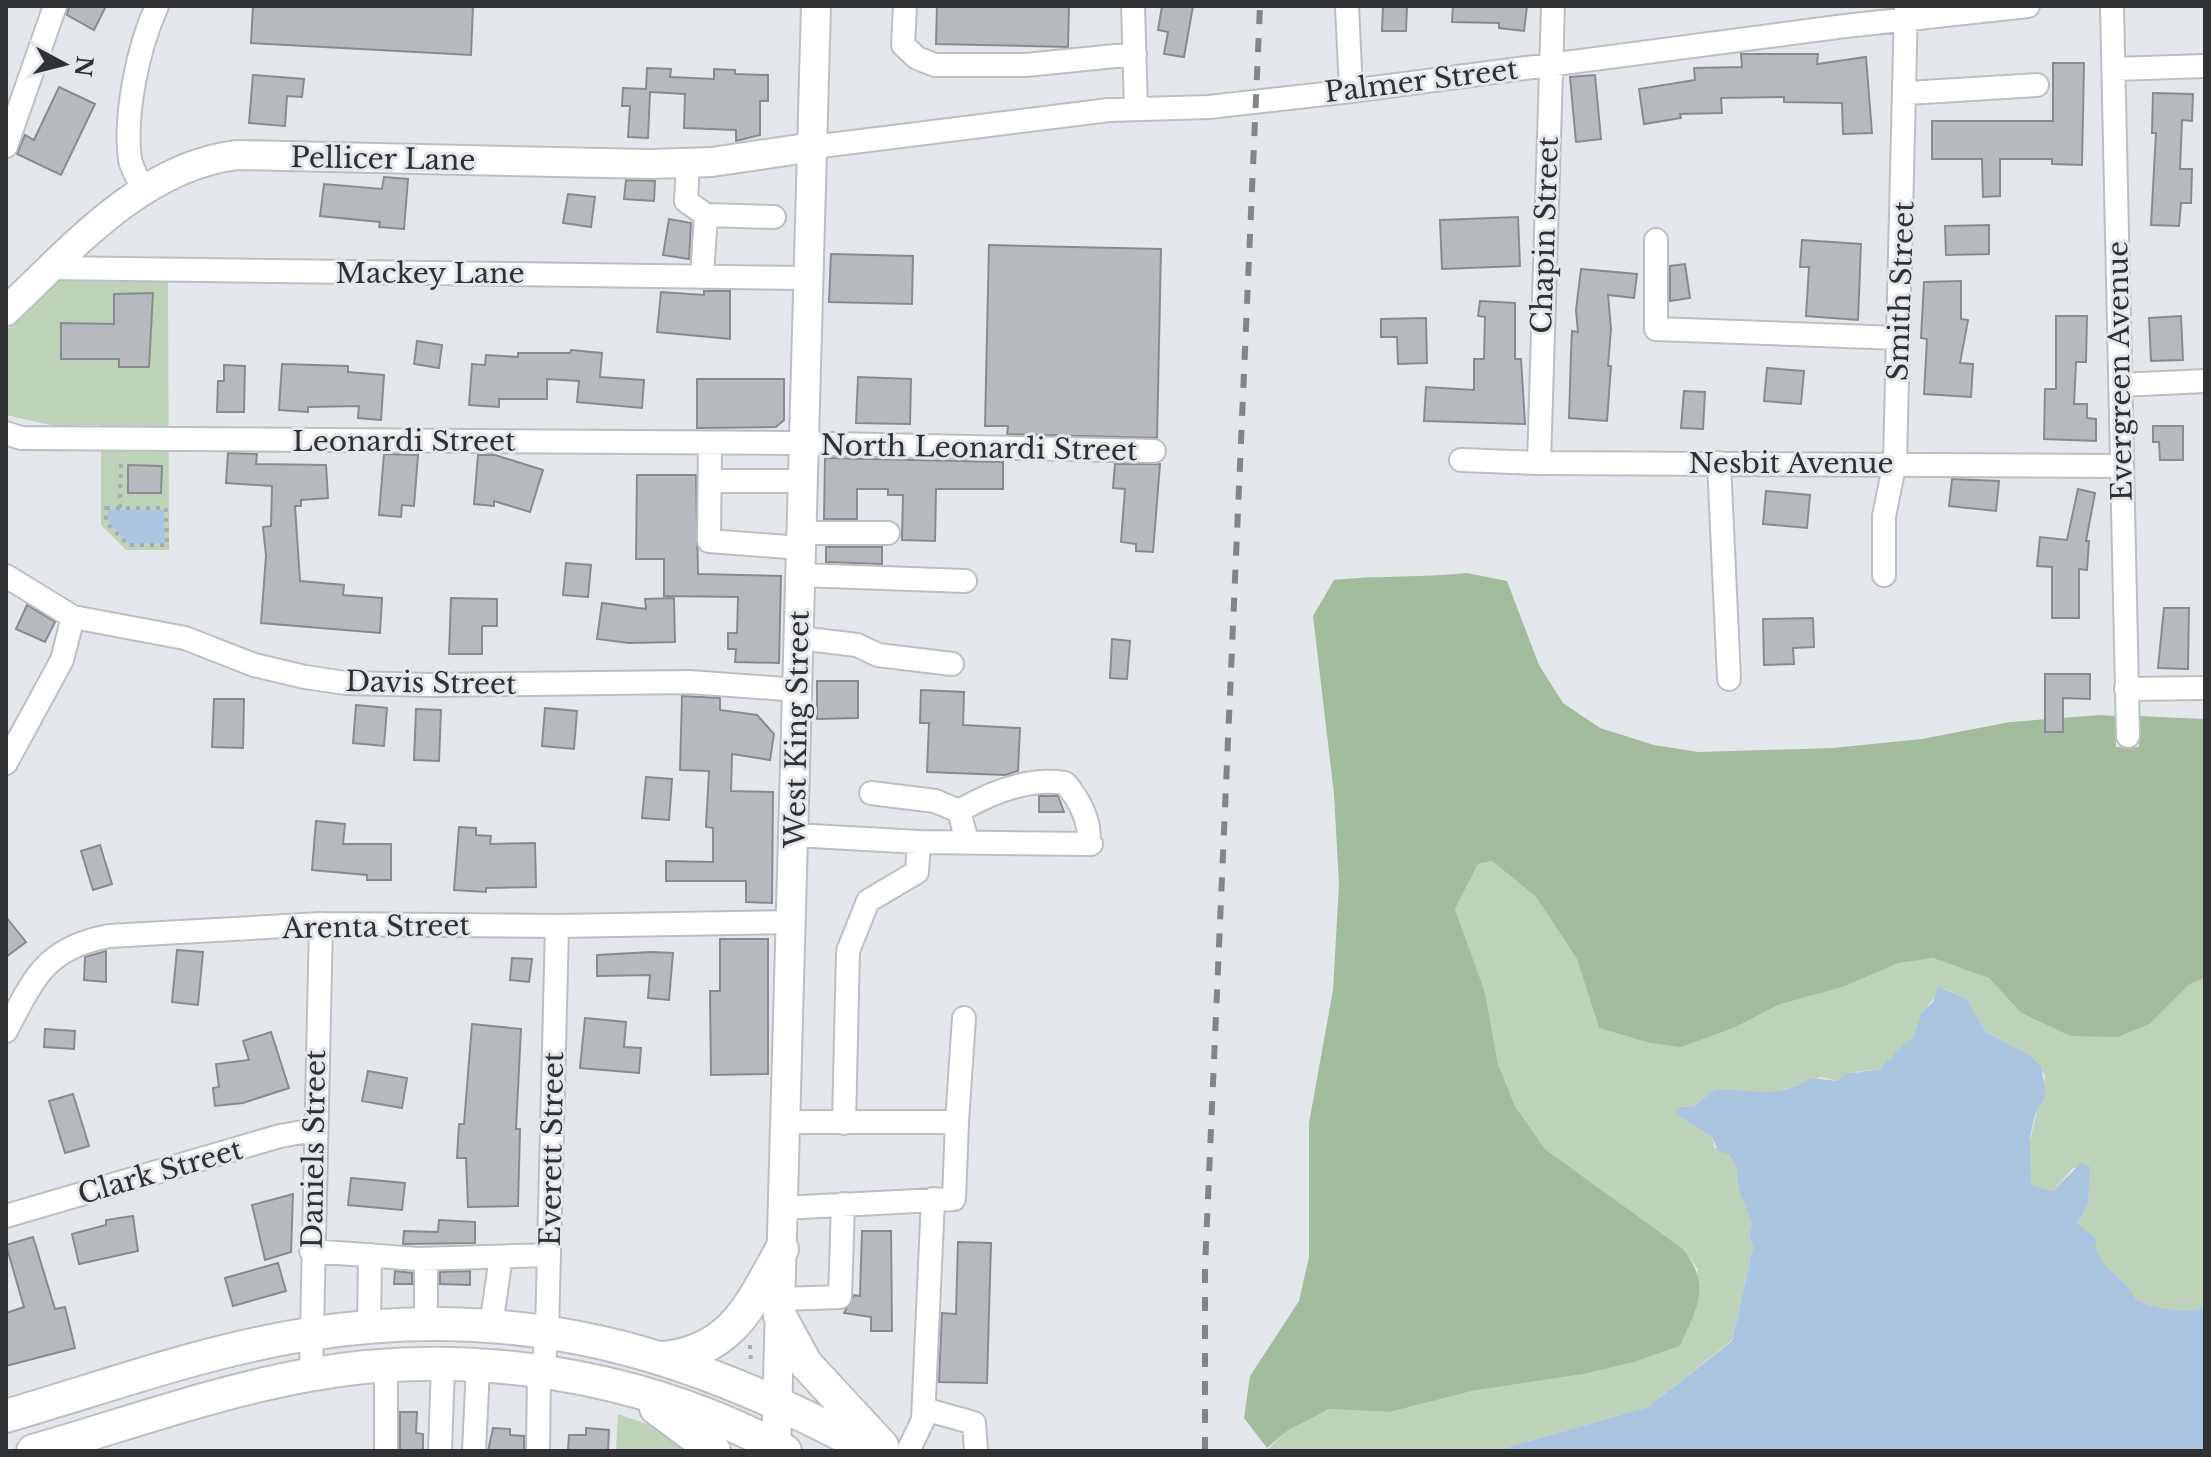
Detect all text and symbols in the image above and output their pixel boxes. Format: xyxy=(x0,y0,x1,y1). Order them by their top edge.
north arrow xyxy=(24,24,104,104)
street label: Palmer Street xyxy=(1322,52,1520,110)
text: N xyxy=(69,54,98,79)
street label: Chapin Street xyxy=(1524,135,1566,334)
street label: Pellicer Lane xyxy=(290,140,476,178)
street label: Smith Street xyxy=(1880,200,1922,381)
street label: Evergreen Avenue xyxy=(2100,241,2140,501)
street label: Mackey Lane xyxy=(335,256,525,291)
street label: Leonardi Street xyxy=(292,424,516,459)
street label: North Leonardi Street xyxy=(820,428,1138,468)
street label: Nesbit Avenue xyxy=(1688,446,1894,481)
street label: West King Street xyxy=(777,610,817,849)
street label: Davis Street xyxy=(345,664,517,702)
street label: Arenta Street xyxy=(281,908,471,946)
street label: Daniels Street xyxy=(295,1049,333,1249)
street label: Everett Street xyxy=(533,1051,571,1247)
street label: Clark Street xyxy=(74,1132,247,1212)

